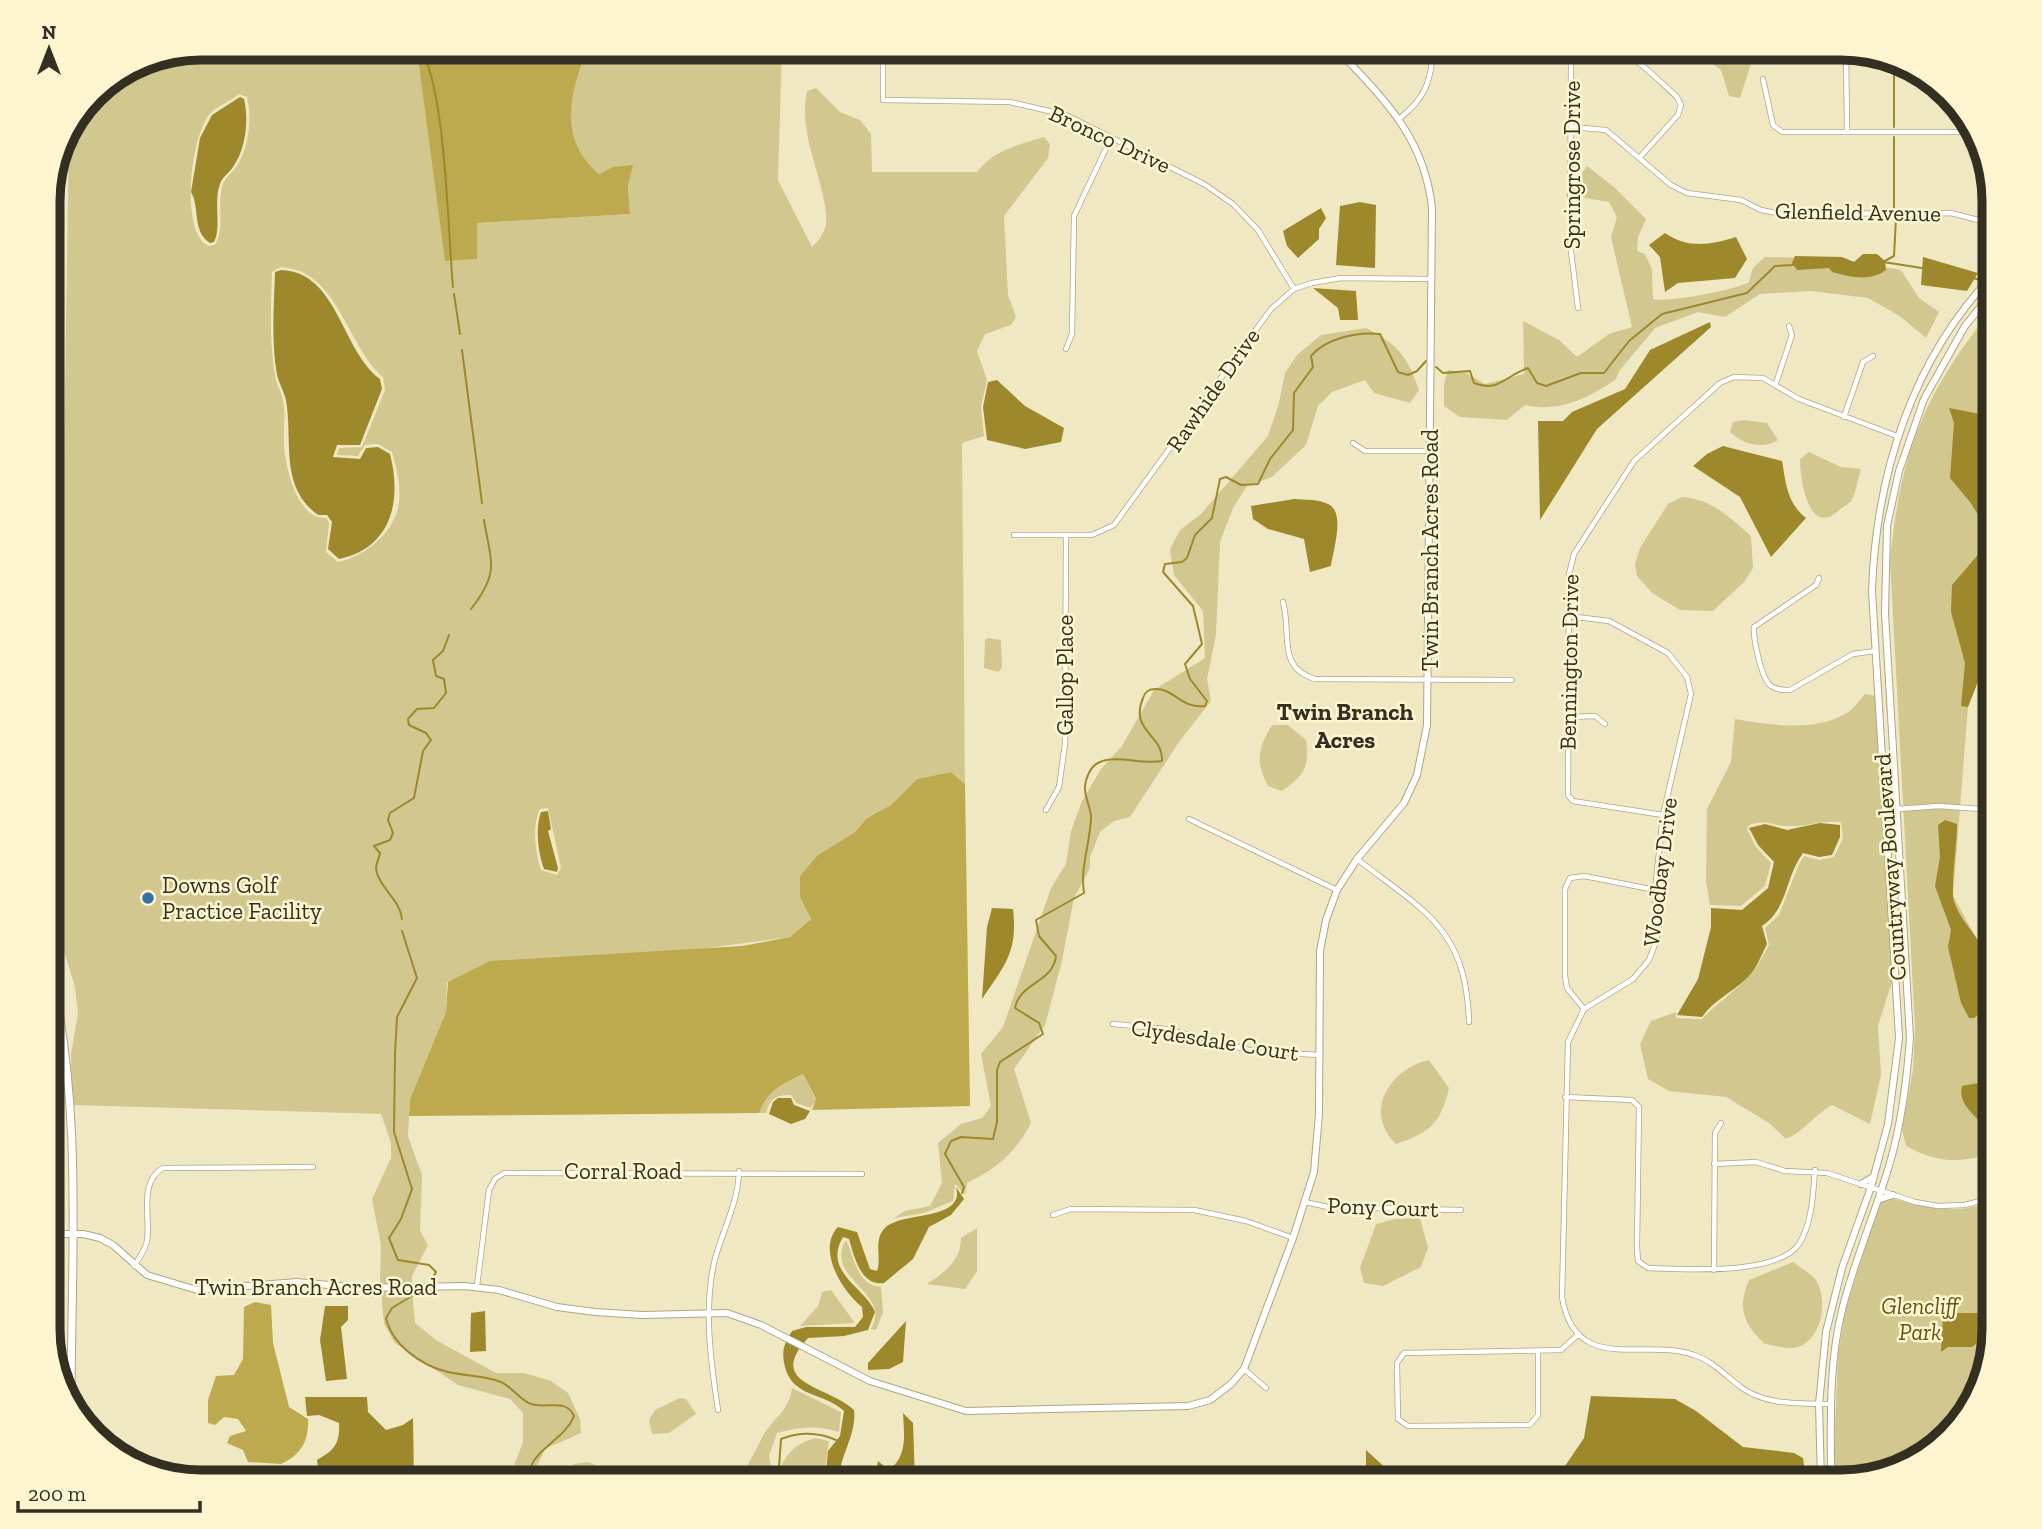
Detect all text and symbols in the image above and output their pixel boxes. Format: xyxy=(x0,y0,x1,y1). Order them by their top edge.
north arrow xyxy=(14,14,84,84)
text: N xyxy=(42,21,56,44)
street label: Springrose Drive xyxy=(1558,81,1586,249)
street label: Bronco Drive xyxy=(1045,99,1175,179)
street label: Glenfield Avenue xyxy=(1775,197,1941,227)
street label: Rawhide Drive xyxy=(1160,323,1266,457)
street label: Twin Branch Acres Road xyxy=(1416,428,1444,671)
street label: Bennington Drive xyxy=(1553,574,1585,750)
street label: Gallop Place xyxy=(1051,615,1079,735)
district label: Twin Branch Acres xyxy=(1277,697,1413,754)
street label: Countryway Boulevard xyxy=(1868,752,1912,981)
street label: Woodbay Drive xyxy=(1637,796,1683,948)
place label: Downs Golf Practice Facility xyxy=(162,871,322,925)
marker: Downs Golf Practice Facility xyxy=(140,890,156,906)
street label: Clydesdale Court xyxy=(1129,1013,1301,1067)
street label: Corral Road xyxy=(564,1157,682,1185)
street label: Pony Court xyxy=(1327,1191,1440,1223)
street label: Twin Branch Acres Road xyxy=(195,1273,438,1301)
park label: Glencliff Park xyxy=(1881,1292,1962,1346)
scale bar xyxy=(18,1470,200,1514)
text: 200 m xyxy=(28,1481,86,1506)

